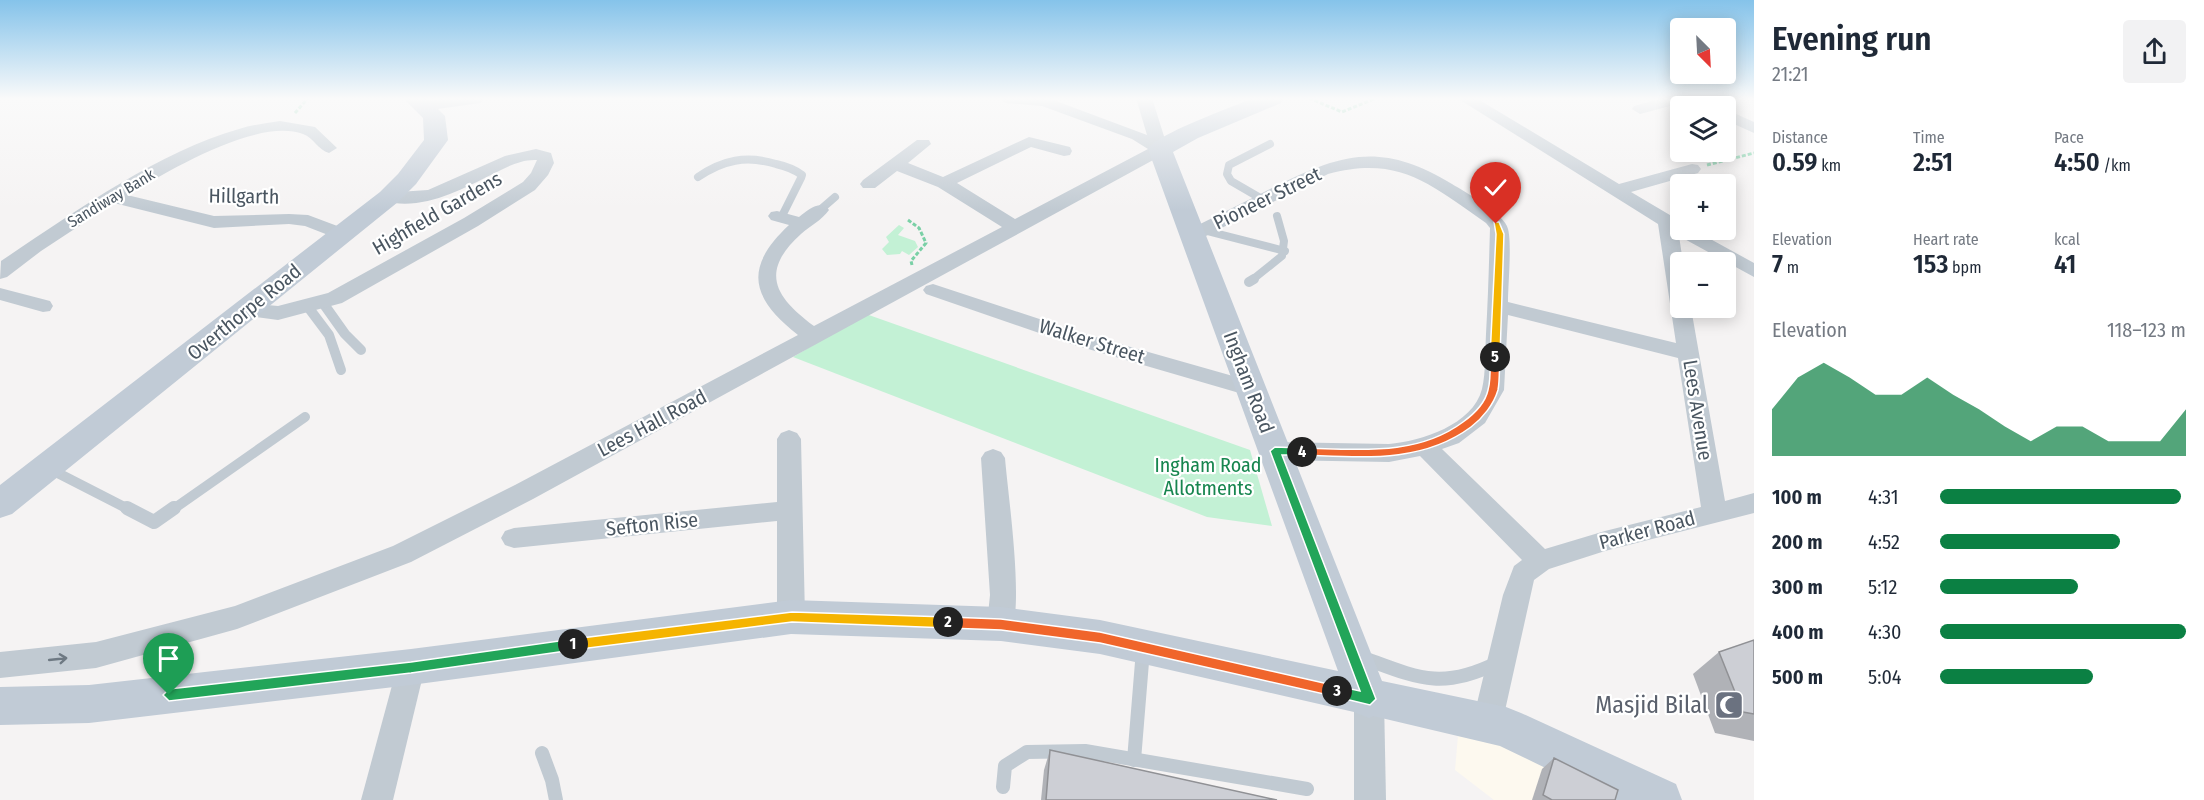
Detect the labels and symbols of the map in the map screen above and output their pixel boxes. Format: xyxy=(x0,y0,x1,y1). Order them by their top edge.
north arrow xyxy=(1670,18,1736,84)
street label: Pioneer Street xyxy=(1209,161,1325,234)
pin xyxy=(1470,162,1521,224)
street label: Sandiway Bank xyxy=(64,164,158,231)
street label: Highfield Gardens xyxy=(368,166,506,260)
street label: Hillgarth xyxy=(208,183,280,209)
street label: Overthorpe Road xyxy=(182,259,306,365)
street label: Walker Street xyxy=(1036,314,1148,369)
street label: Ingham Road xyxy=(1219,328,1279,436)
pin: 5 xyxy=(1480,342,1510,372)
street label: Lees Avenue xyxy=(1678,358,1718,462)
street label: Lees Hall Road xyxy=(593,384,711,462)
pin: 4 xyxy=(1287,437,1317,467)
park label: Ingham Road Allotments xyxy=(1154,453,1262,500)
street label: Parker Road xyxy=(1596,506,1698,554)
street label: Sefton Rise xyxy=(605,507,699,541)
pin: 2 xyxy=(933,607,963,637)
pin: 1 xyxy=(558,629,588,659)
pin xyxy=(143,633,194,695)
one-way arrow xyxy=(48,653,68,664)
pin: 3 xyxy=(1322,676,1352,706)
mosque icon: Masjid Bilal xyxy=(1713,689,1745,721)
place label: Masjid Bilal xyxy=(1595,691,1708,719)

